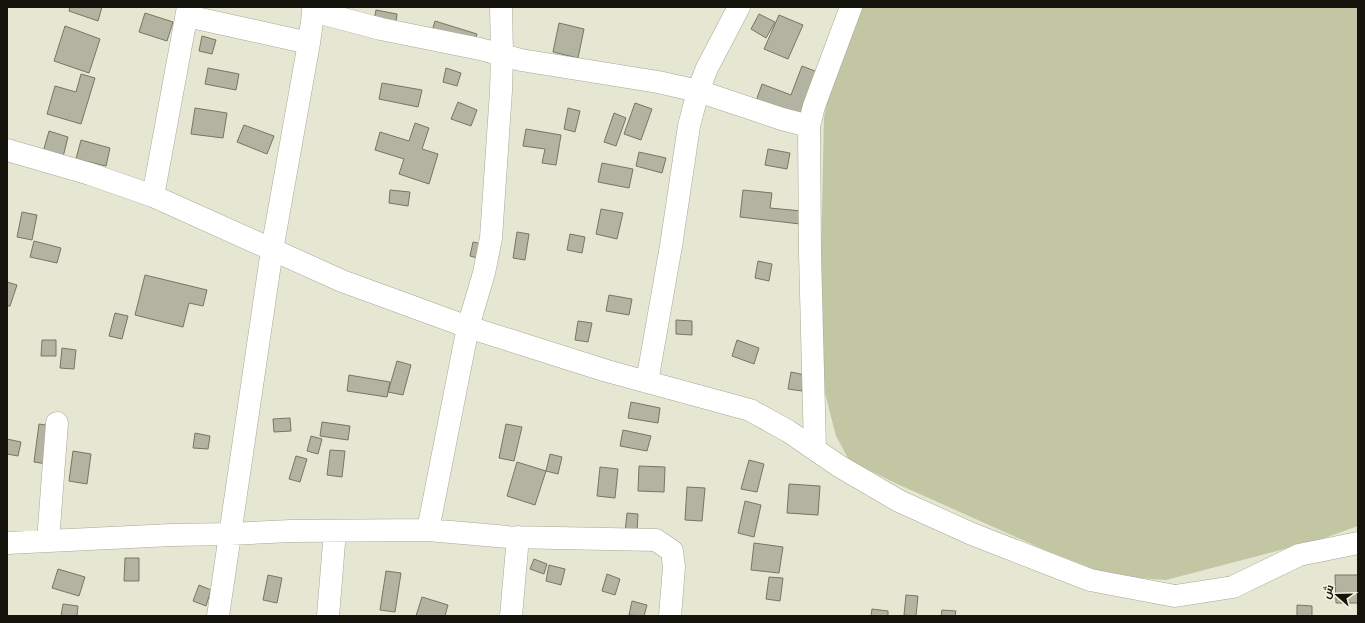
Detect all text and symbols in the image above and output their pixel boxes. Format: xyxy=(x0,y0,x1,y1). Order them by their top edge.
north arrow xyxy=(1317,575,1357,615)
text: ش xyxy=(1320,583,1337,601)

